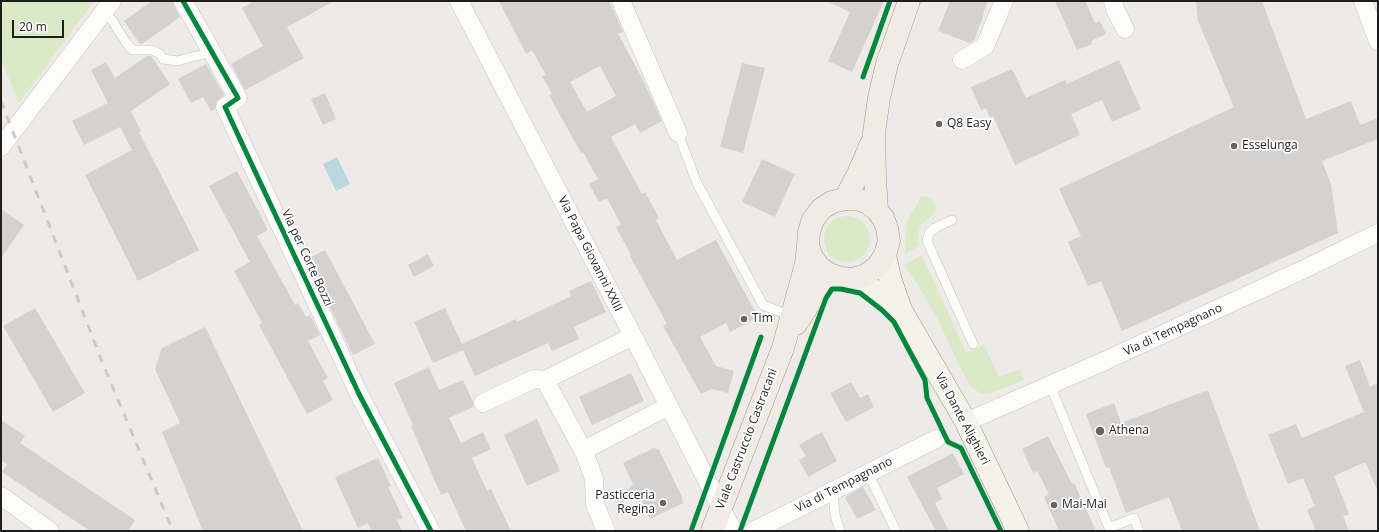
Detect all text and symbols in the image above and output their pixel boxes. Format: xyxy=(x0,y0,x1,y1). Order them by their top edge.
scale bar xyxy=(14,12,66,38)
text: 20 m xyxy=(19,18,47,35)
place label: Q8 Easy xyxy=(947,117,991,131)
marker: Q8 Easy xyxy=(934,119,944,129)
place label: Esselunga xyxy=(1242,139,1298,153)
marker: Esselunga xyxy=(1229,141,1239,151)
street label: Via Papa Giovanni XXIII xyxy=(555,194,625,314)
street label: Via per Corte Bozzi xyxy=(278,207,336,309)
street label: Via di Tempagnano xyxy=(1121,301,1225,359)
place label: Tim xyxy=(752,312,773,326)
marker: Tim xyxy=(739,314,749,324)
street label: Viale Castruccio Castracani xyxy=(713,367,781,511)
street label: Via Dante Alighieri xyxy=(932,371,992,467)
place label: Athena xyxy=(1109,424,1149,438)
marker: Athena xyxy=(1094,425,1106,437)
street label: Via di Tempagnano xyxy=(793,454,895,516)
place label: Pasticceria Regina xyxy=(595,489,655,517)
marker: Pasticceria Regina xyxy=(658,498,668,508)
place label: Mai-Mai xyxy=(1062,498,1107,512)
marker: Mai-Mai xyxy=(1049,500,1059,510)

